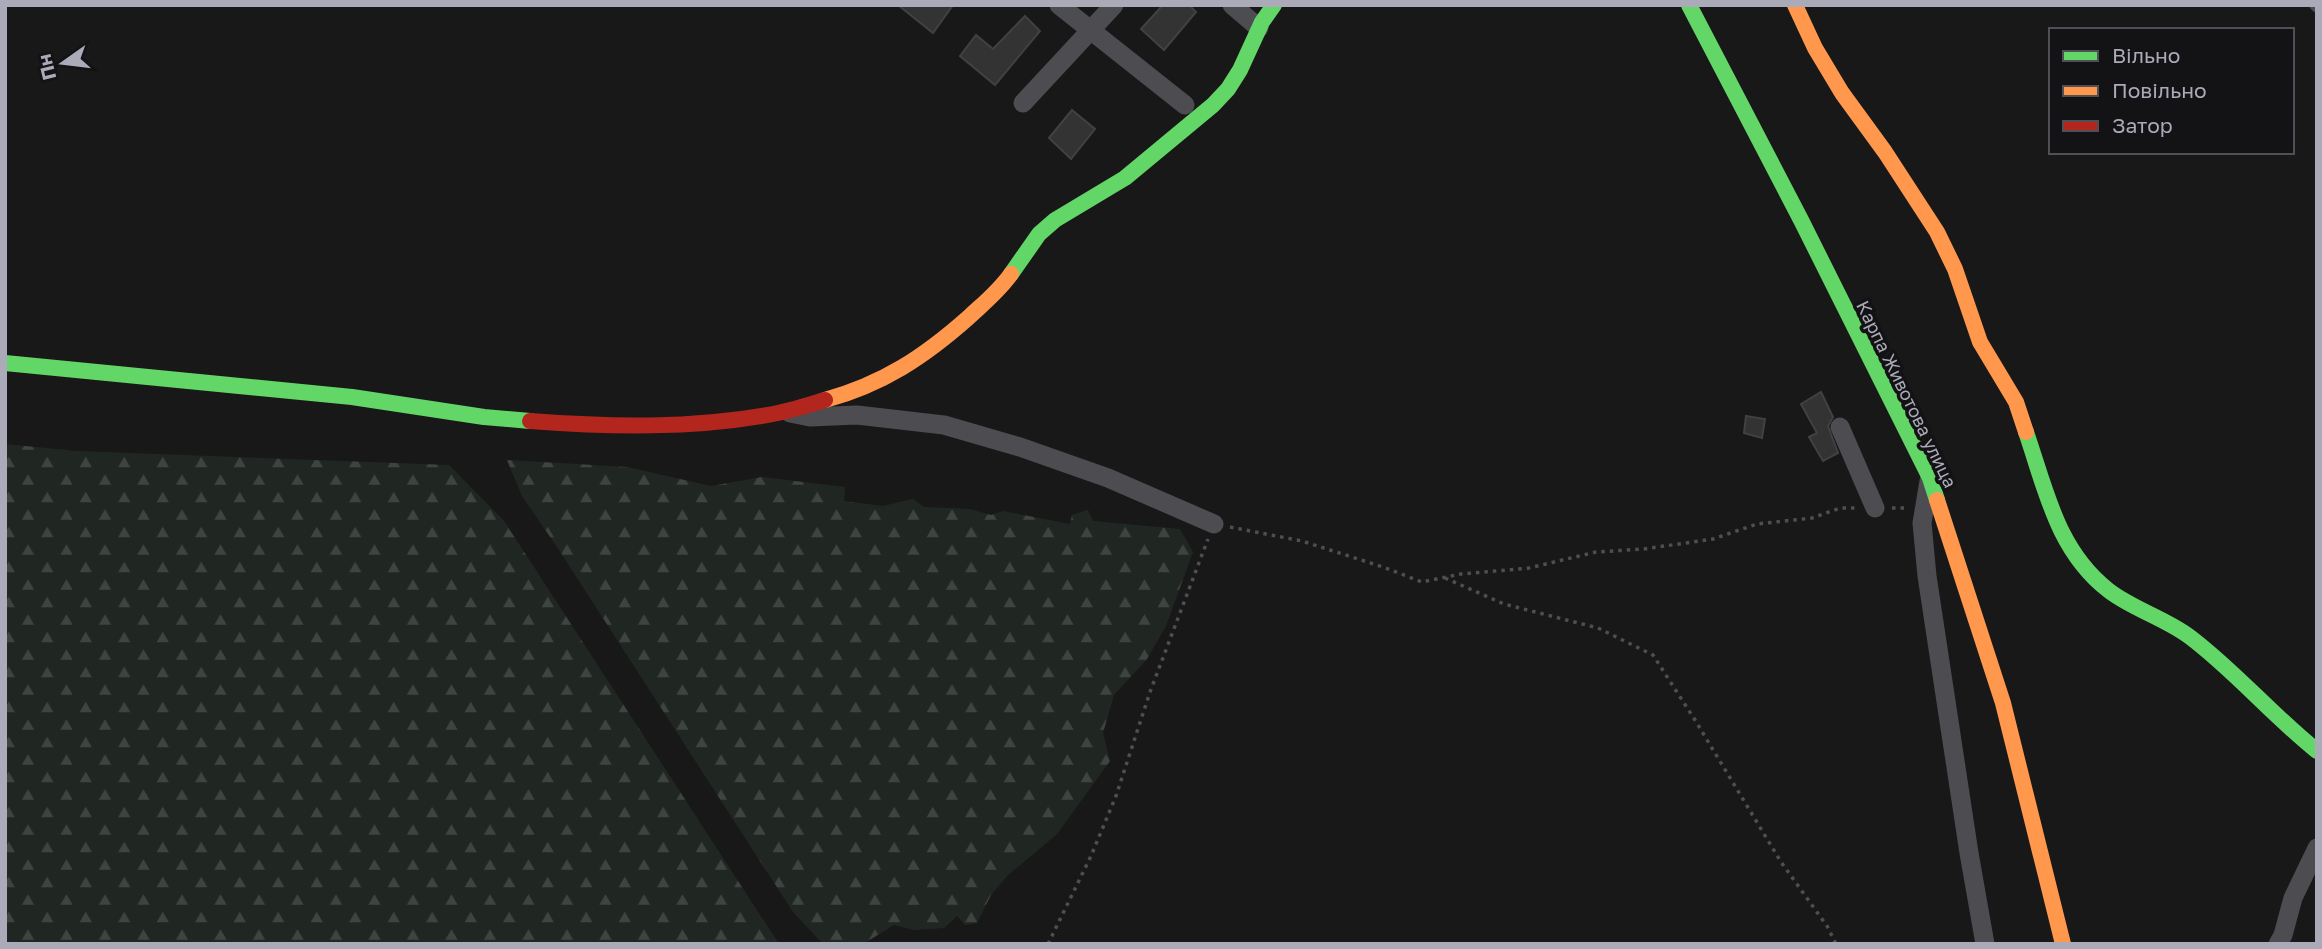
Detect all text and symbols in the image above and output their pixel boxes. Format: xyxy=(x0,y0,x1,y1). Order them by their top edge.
north arrow xyxy=(28,28,98,98)
legend xyxy=(2049,28,2294,154)
text: Вільно xyxy=(2112,42,2180,68)
text: Пн xyxy=(32,52,60,83)
text: Повільно xyxy=(2112,77,2207,103)
text: Затор xyxy=(2112,112,2173,138)
street label: Карпа Животова улица xyxy=(1852,297,1962,491)

